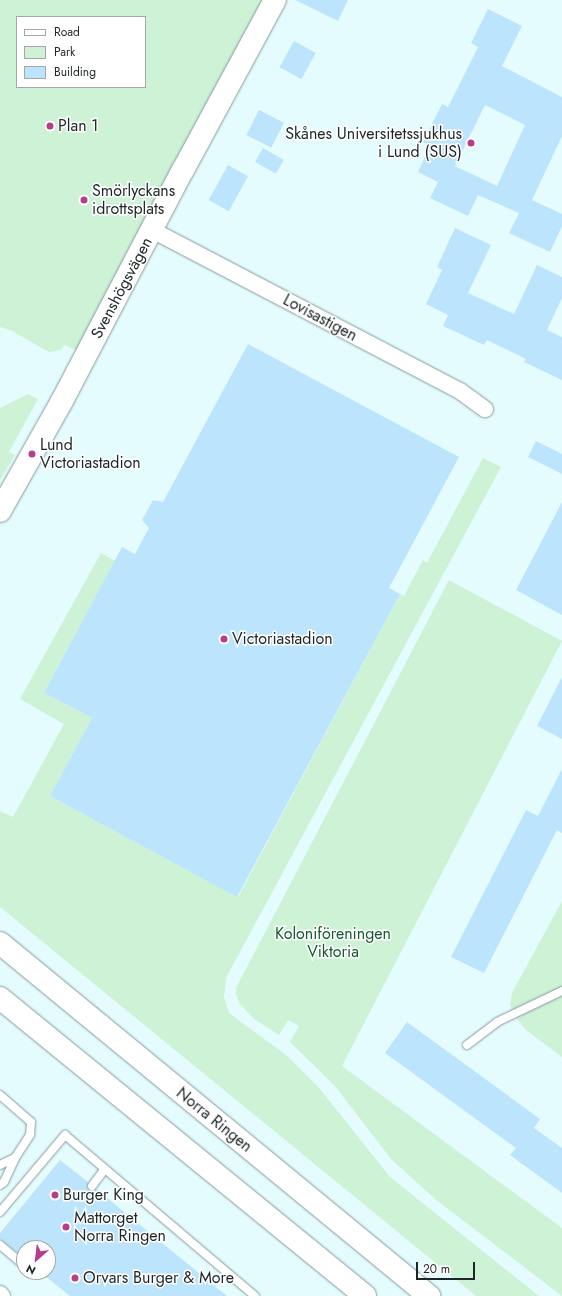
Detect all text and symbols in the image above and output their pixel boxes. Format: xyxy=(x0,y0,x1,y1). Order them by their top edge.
legend xyxy=(16,16,146,88)
text: Road xyxy=(54,23,80,41)
text: Park xyxy=(54,43,75,61)
text: Building xyxy=(54,63,96,81)
place label: Plan 1 xyxy=(58,116,99,136)
marker: Plan 1 xyxy=(45,121,55,131)
place label: Skånes Universitetssjukhus i Lund (SUS) xyxy=(285,124,462,162)
marker: Skånes Universitetssjukhus i Lund (SUS) xyxy=(465,137,477,149)
place label: Smörlyckans idrottsplats xyxy=(92,181,175,219)
marker: Smörlyckans idrottsplats xyxy=(79,195,89,205)
street label: Svenshögsvägen xyxy=(87,234,157,342)
street label: Lovisastigen xyxy=(280,290,360,346)
place label: Lund Victoriastadion xyxy=(40,435,141,473)
marker: Lund Victoriastadion xyxy=(27,449,37,459)
place label: Victoriastadion xyxy=(232,629,333,649)
marker: Victoriastadion xyxy=(219,634,229,644)
park label: Koloniföreningen Viktoria xyxy=(275,924,391,962)
street label: Norra Ringen xyxy=(172,1084,256,1156)
place label: Burger King xyxy=(63,1185,144,1205)
marker: Burger King xyxy=(50,1190,60,1200)
place label: Mattorget Norra Ringen xyxy=(74,1208,166,1246)
marker: Mattorget Norra Ringen xyxy=(61,1222,71,1232)
north arrow xyxy=(16,1240,56,1280)
scale bar xyxy=(418,1254,477,1280)
text: 20 m xyxy=(423,1260,450,1278)
text: N xyxy=(23,1261,38,1279)
place label: Orvars Burger & More xyxy=(83,1268,234,1288)
marker: Orvars Burger & More xyxy=(70,1273,80,1283)

